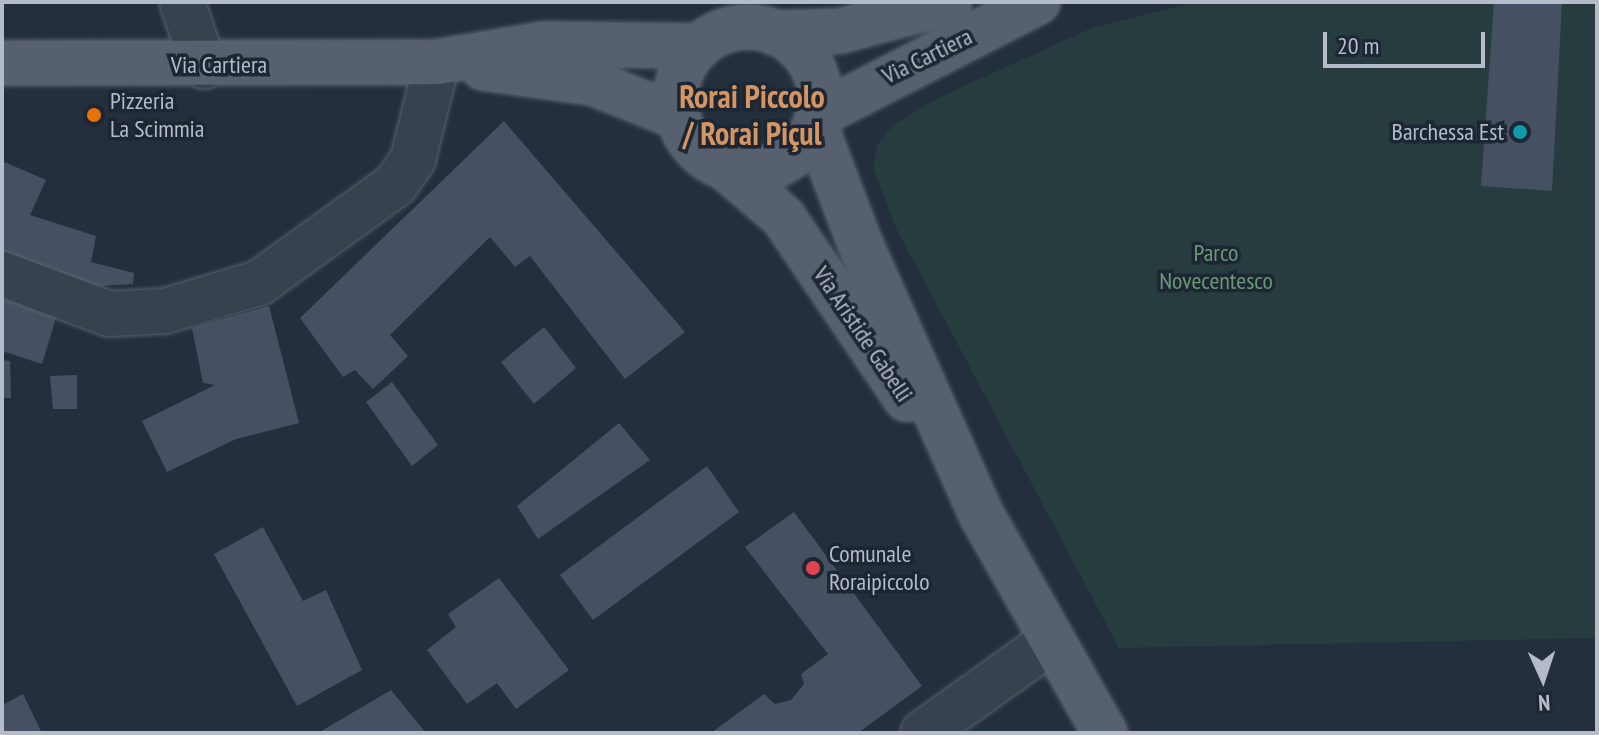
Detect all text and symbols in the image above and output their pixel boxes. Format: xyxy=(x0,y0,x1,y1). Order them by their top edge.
scale bar xyxy=(1327,16,1489,66)
street label: Via Cartiera xyxy=(877,22,977,90)
text: 20 m xyxy=(1337,30,1379,61)
street label: Via Cartiera xyxy=(171,51,267,79)
district label: Rorai Piccolo / Rorai Piçul xyxy=(679,78,825,153)
place label: Pizzeria La Scimmia xyxy=(110,87,204,143)
marker: Pizzeria La Scimmia xyxy=(85,106,103,124)
place label: Barchessa Est xyxy=(1392,118,1504,146)
marker: Barchessa Est xyxy=(1511,123,1529,141)
park label: Parco Novecentesco xyxy=(1159,239,1273,295)
street label: Via Aristide Gabelli xyxy=(807,261,919,407)
place label: Comunale Roraipiccolo xyxy=(829,540,930,596)
marker: Comunale Roraipiccolo xyxy=(804,559,822,577)
north arrow xyxy=(1503,639,1583,719)
text: N xyxy=(1538,689,1551,717)

